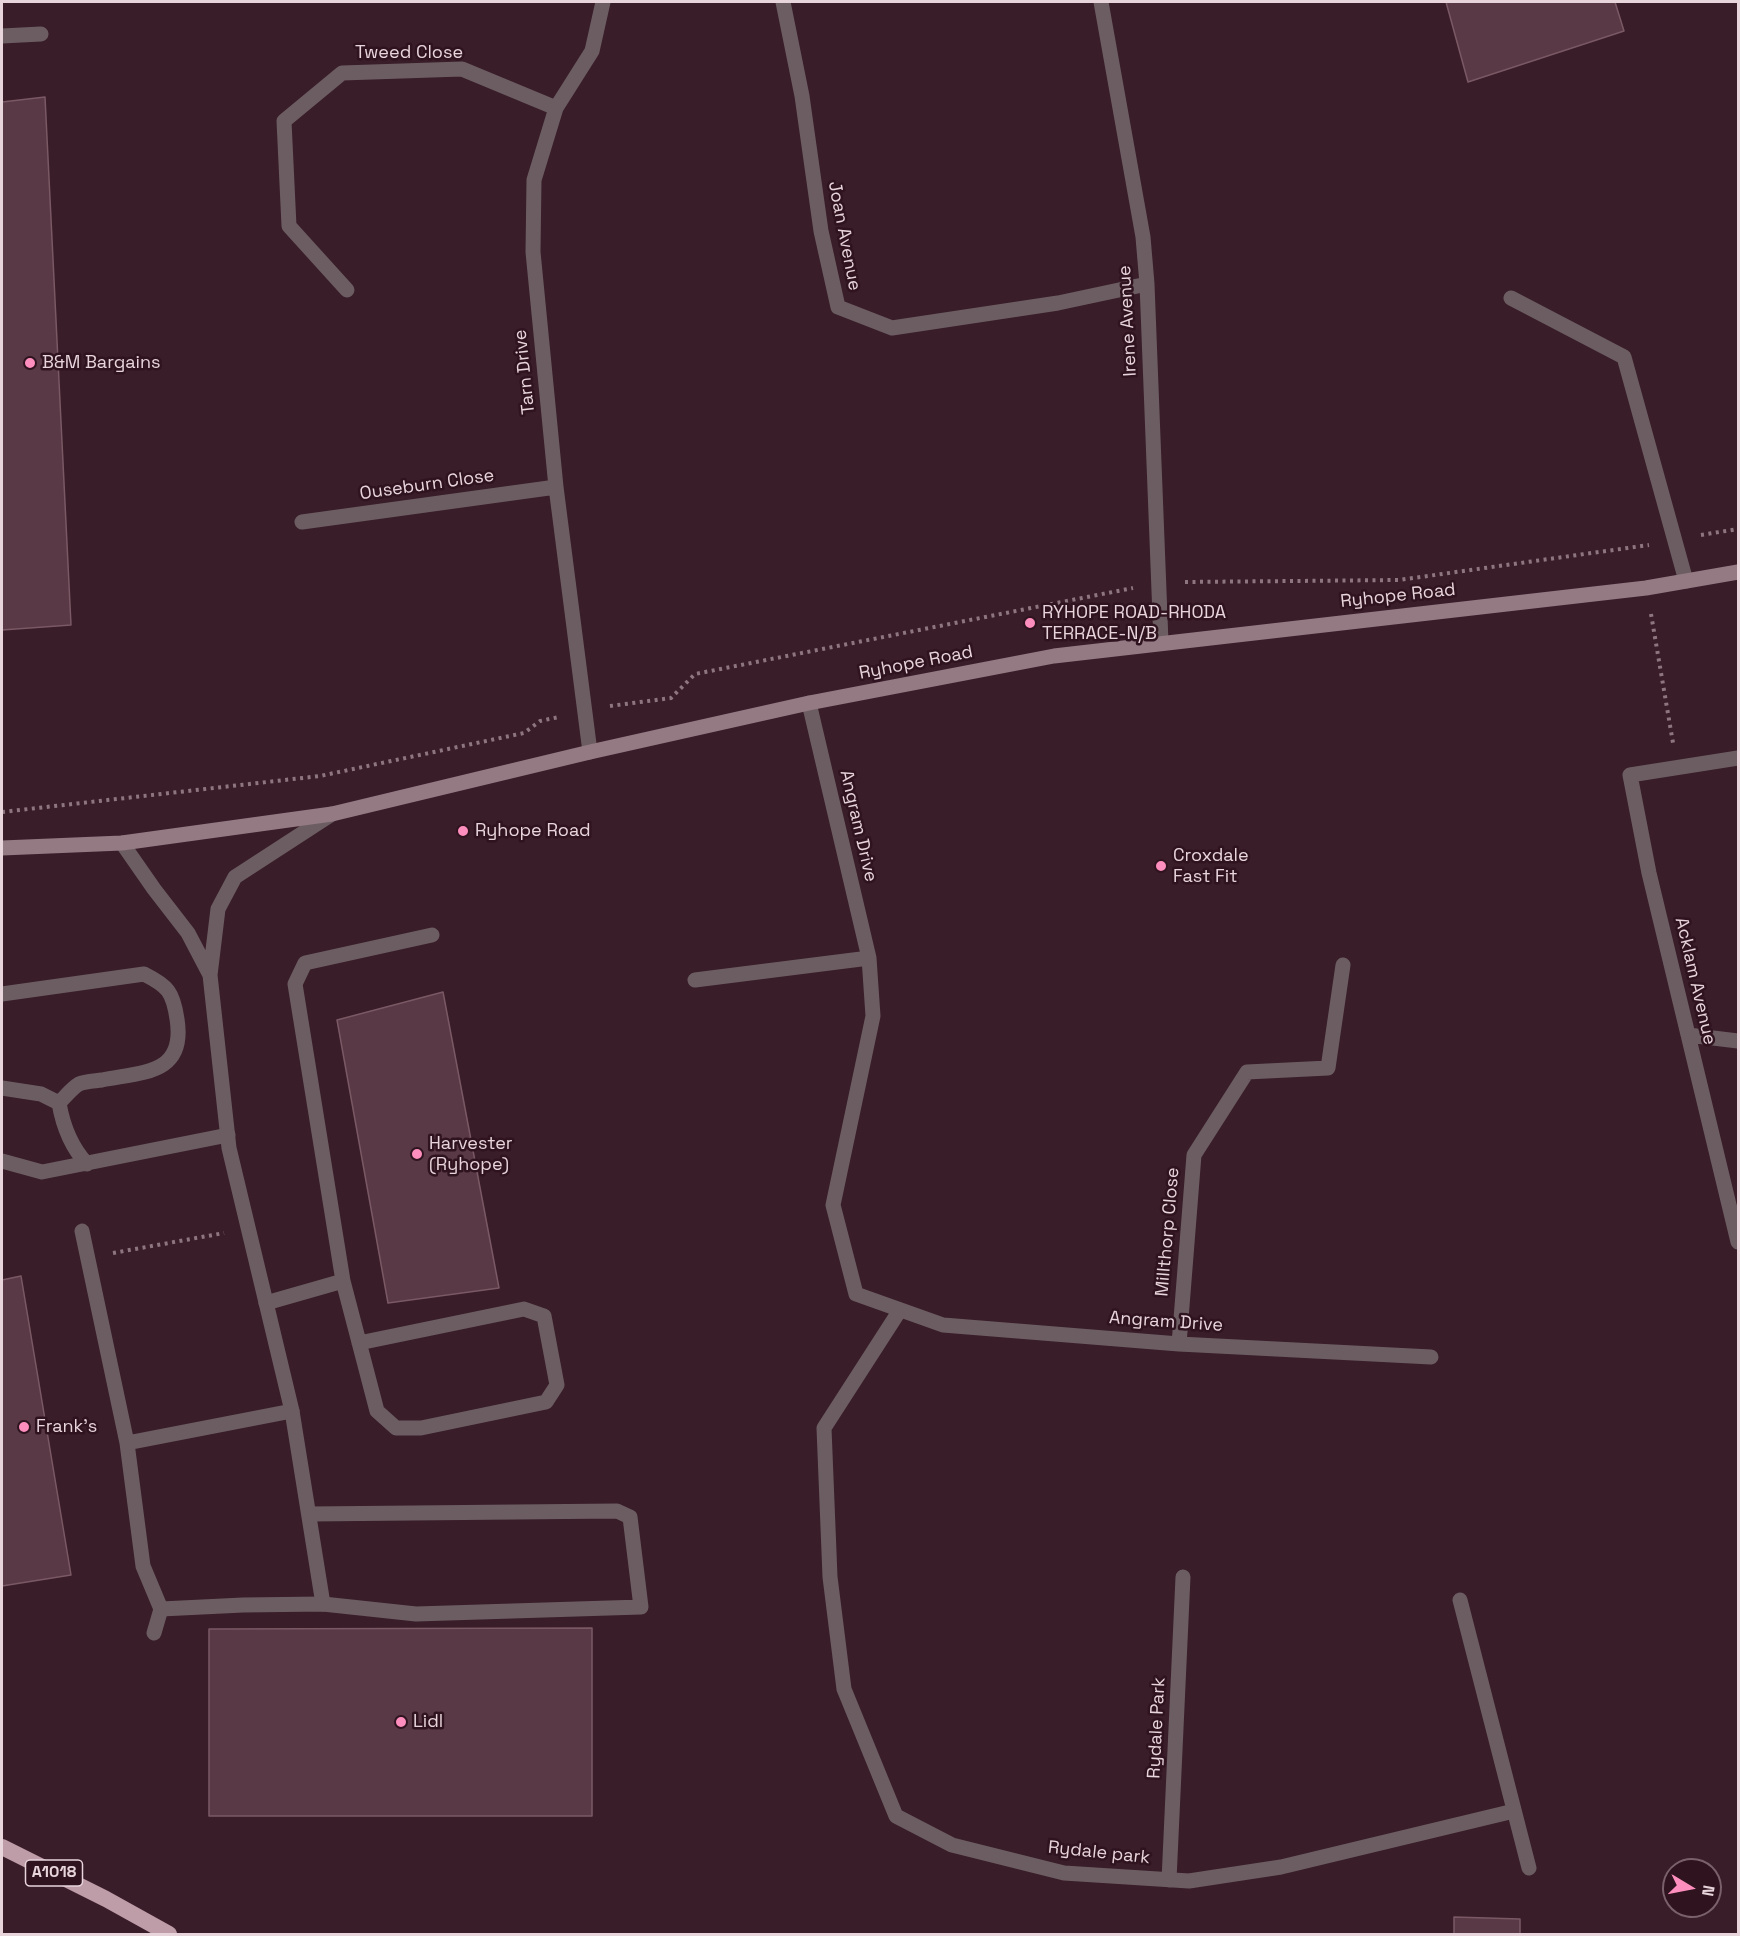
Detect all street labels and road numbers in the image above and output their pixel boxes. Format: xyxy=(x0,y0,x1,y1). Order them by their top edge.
street label: Tweed Close xyxy=(355,42,463,64)
street label: Joan Avenue xyxy=(823,179,865,293)
street label: Irene Avenue xyxy=(1114,265,1142,377)
street label: Tarn Drive xyxy=(510,329,540,415)
street label: Ouseburn Close xyxy=(358,465,496,505)
street label: Ryhope Road xyxy=(1339,579,1457,613)
street label: Ryhope Road xyxy=(857,641,975,685)
street label: Angram Drive xyxy=(835,768,881,884)
street label: Acklam Avenue xyxy=(1670,915,1720,1047)
street label: Millthorp Close xyxy=(1152,1167,1184,1297)
street label: Angram Drive xyxy=(1108,1307,1224,1337)
street label: Rydale Park xyxy=(1144,1677,1170,1779)
street label: Rydale park xyxy=(1047,1837,1151,1869)
road number: A1018 xyxy=(26,1860,82,1886)

